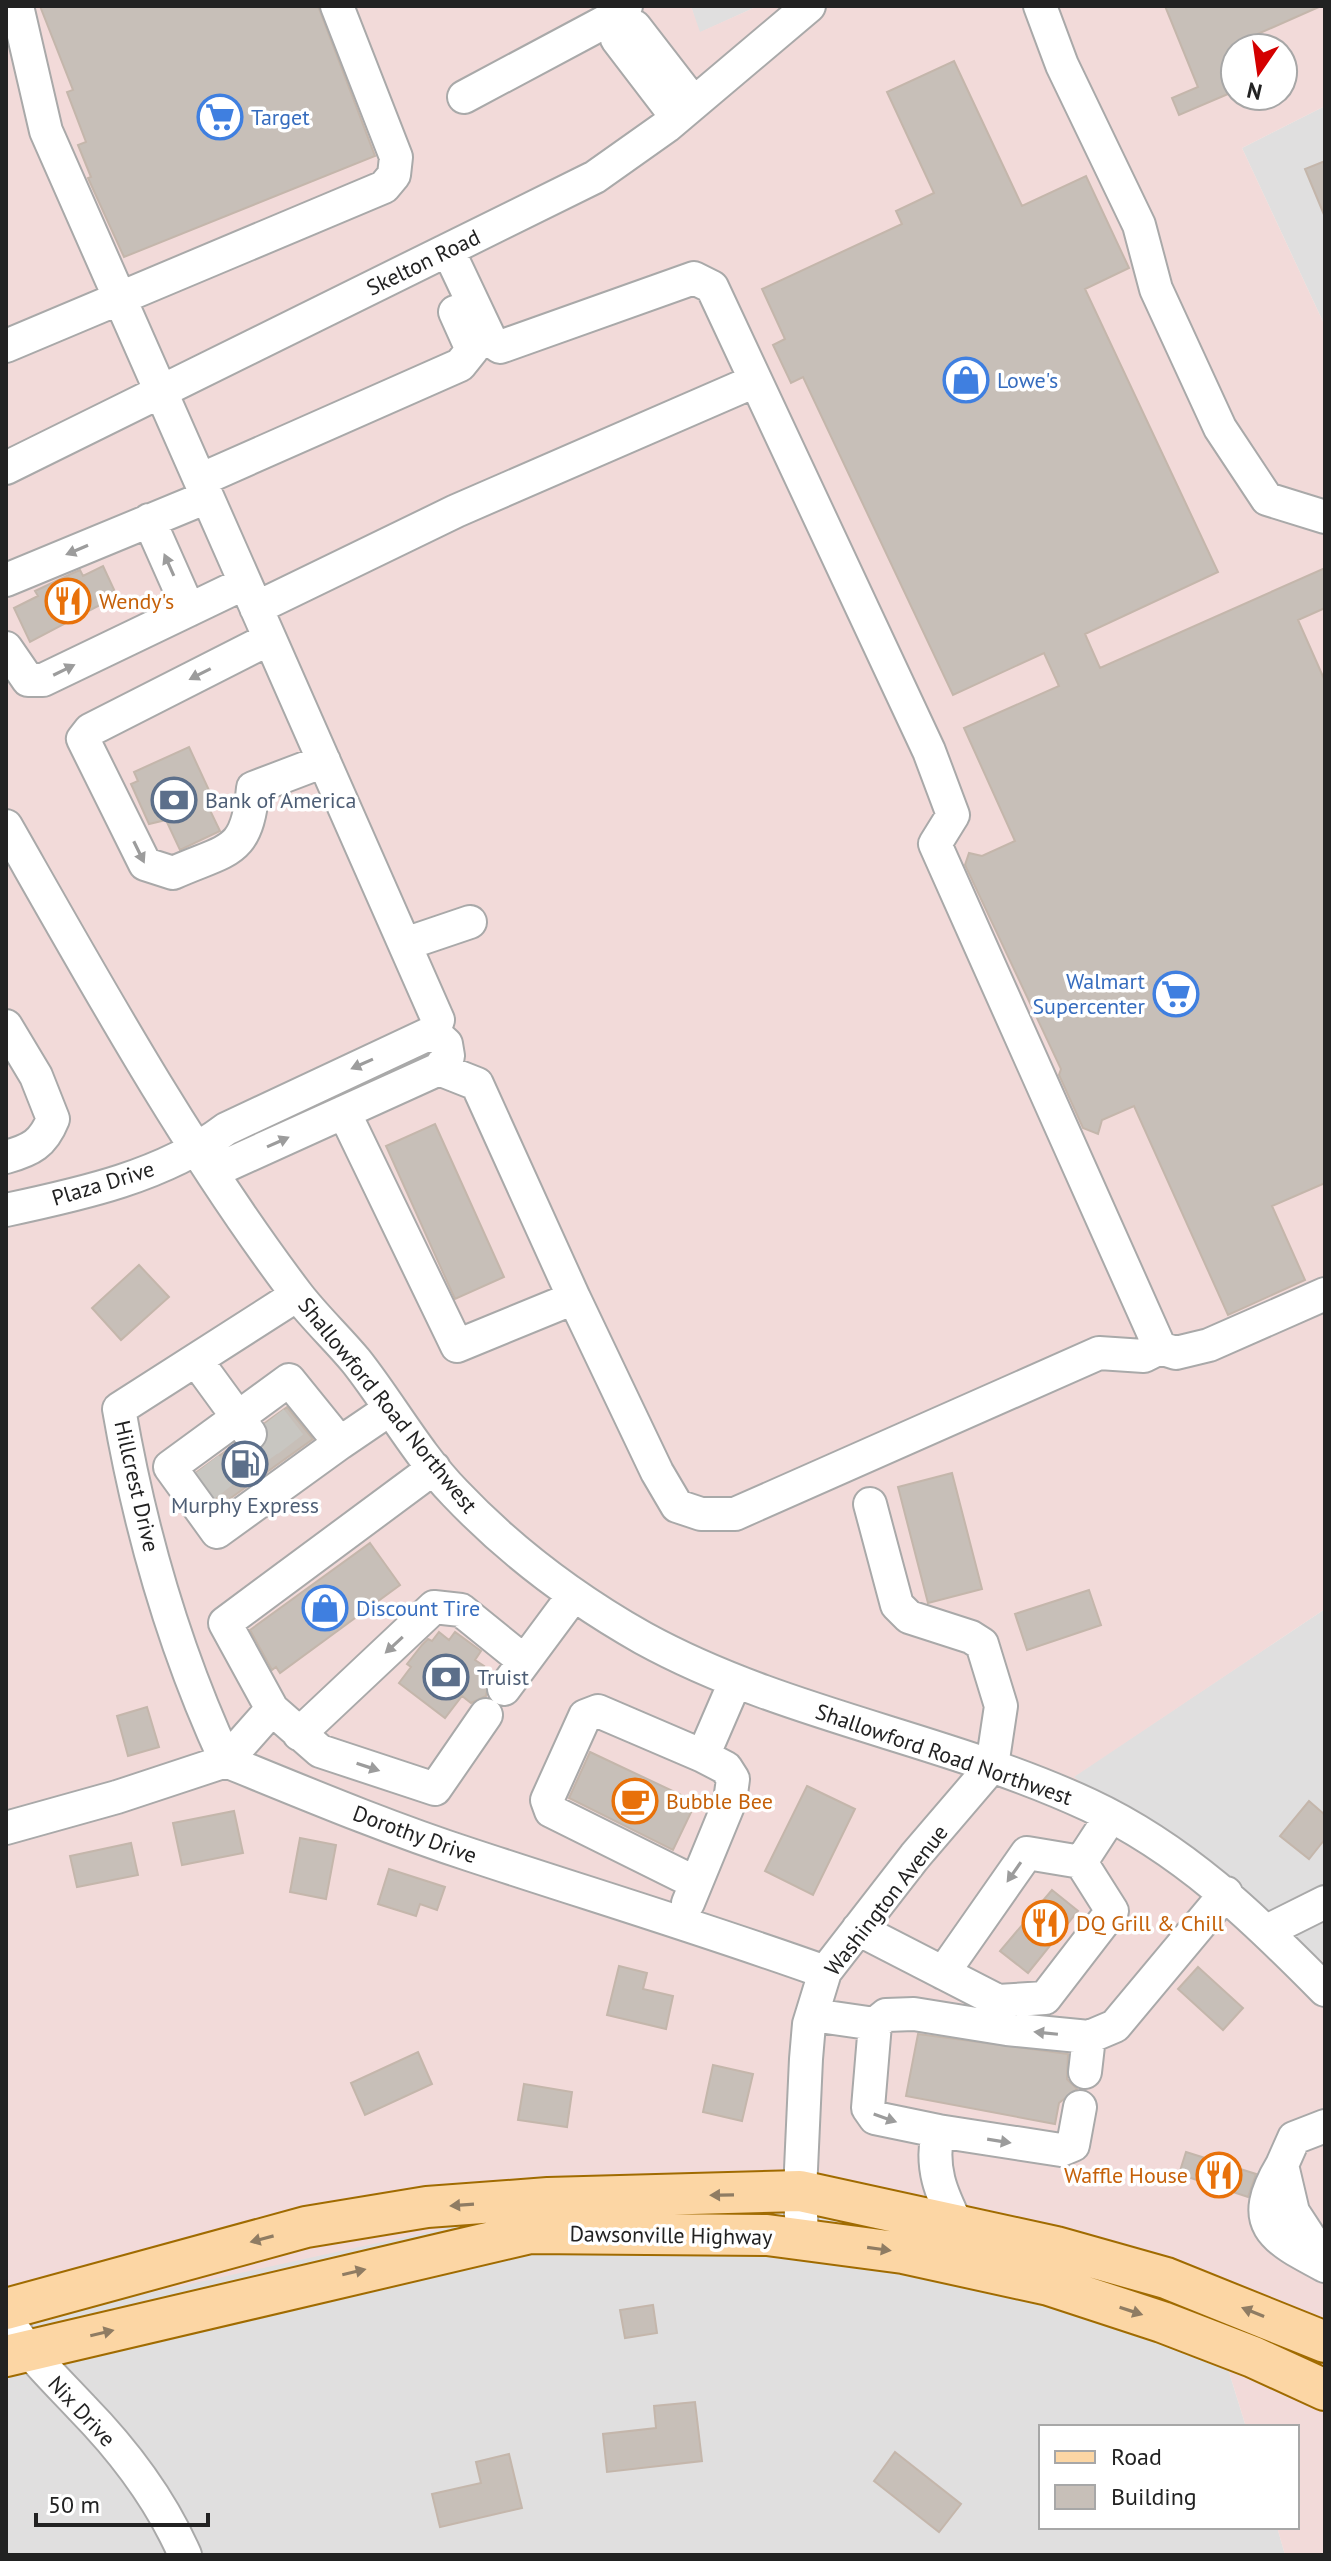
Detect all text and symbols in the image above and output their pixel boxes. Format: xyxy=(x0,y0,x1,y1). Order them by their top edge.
north arrow xyxy=(1219,32,1299,112)
text: N xyxy=(1244,76,1265,107)
supermarket icon: Target xyxy=(196,93,244,141)
place label: Target xyxy=(251,103,310,131)
street label: Skelton Road xyxy=(362,222,484,302)
shop icon: Lowe's xyxy=(942,356,990,404)
place label: Lowe's xyxy=(997,366,1058,394)
one-way arrow xyxy=(65,544,89,557)
one-way arrow xyxy=(162,553,176,577)
restaurant icon: Wendy's xyxy=(44,577,92,625)
place label: Wendy's xyxy=(99,587,174,615)
one-way arrow xyxy=(52,663,76,677)
one-way arrow xyxy=(188,667,211,681)
bank icon: Bank of America xyxy=(150,776,198,824)
place label: Bank of America xyxy=(205,786,356,814)
one-way arrow xyxy=(132,840,145,863)
place label: Walmart Supercenter xyxy=(1032,967,1146,1020)
supermarket icon: Walmart Supercenter xyxy=(1152,970,1200,1018)
one-way arrow xyxy=(350,1058,373,1071)
one-way arrow xyxy=(266,1135,290,1149)
street label: Plaza Drive xyxy=(48,1154,158,1212)
street label: Shallowford Road Northwest xyxy=(292,1291,484,1519)
street label: Hillcrest Drive xyxy=(108,1418,166,1554)
fuel station icon: Murphy Express xyxy=(221,1440,269,1488)
place label: Murphy Express xyxy=(171,1491,319,1519)
shop icon: Discount Tire xyxy=(301,1584,349,1632)
place label: Discount Tire xyxy=(356,1594,480,1622)
one-way arrow xyxy=(385,1635,404,1653)
bank icon: Truist xyxy=(422,1653,470,1701)
place label: Truist xyxy=(477,1663,529,1691)
street label: Shallowford Road Northwest xyxy=(812,1697,1076,1811)
one-way arrow xyxy=(356,1761,380,1774)
cafe icon: Bubble Bee xyxy=(611,1777,659,1825)
place label: Bubble Bee xyxy=(666,1787,773,1815)
street label: Dorothy Drive xyxy=(349,1799,481,1869)
street label: Washington Avenue xyxy=(818,1819,954,1981)
one-way arrow xyxy=(1007,1861,1022,1882)
restaurant icon: DQ Grill & Chill xyxy=(1021,1899,1069,1947)
place label: DQ Grill & Chill xyxy=(1076,1909,1225,1937)
one-way arrow xyxy=(1033,2027,1058,2040)
one-way arrow xyxy=(874,2113,898,2125)
one-way arrow xyxy=(987,2135,1012,2148)
restaurant icon: Waffle House xyxy=(1195,2151,1243,2199)
place label: Waffle House xyxy=(1064,2161,1188,2189)
one-way arrow xyxy=(709,2188,734,2201)
one-way arrow xyxy=(449,2198,474,2211)
street label: Dawsonville Highway xyxy=(569,2219,773,2251)
one-way arrow xyxy=(250,2233,275,2245)
one-way arrow xyxy=(867,2243,892,2256)
one-way arrow xyxy=(342,2265,367,2278)
one-way arrow xyxy=(1241,2305,1265,2318)
one-way arrow xyxy=(1120,2306,1144,2318)
one-way arrow xyxy=(89,2326,114,2339)
street label: Nix Drive xyxy=(42,2370,122,2452)
legend xyxy=(1039,2425,1299,2529)
text: Road xyxy=(1111,2441,1162,2472)
scale bar xyxy=(36,2477,208,2527)
text: Building xyxy=(1111,2481,1197,2512)
text: 50 m xyxy=(48,2489,100,2520)

